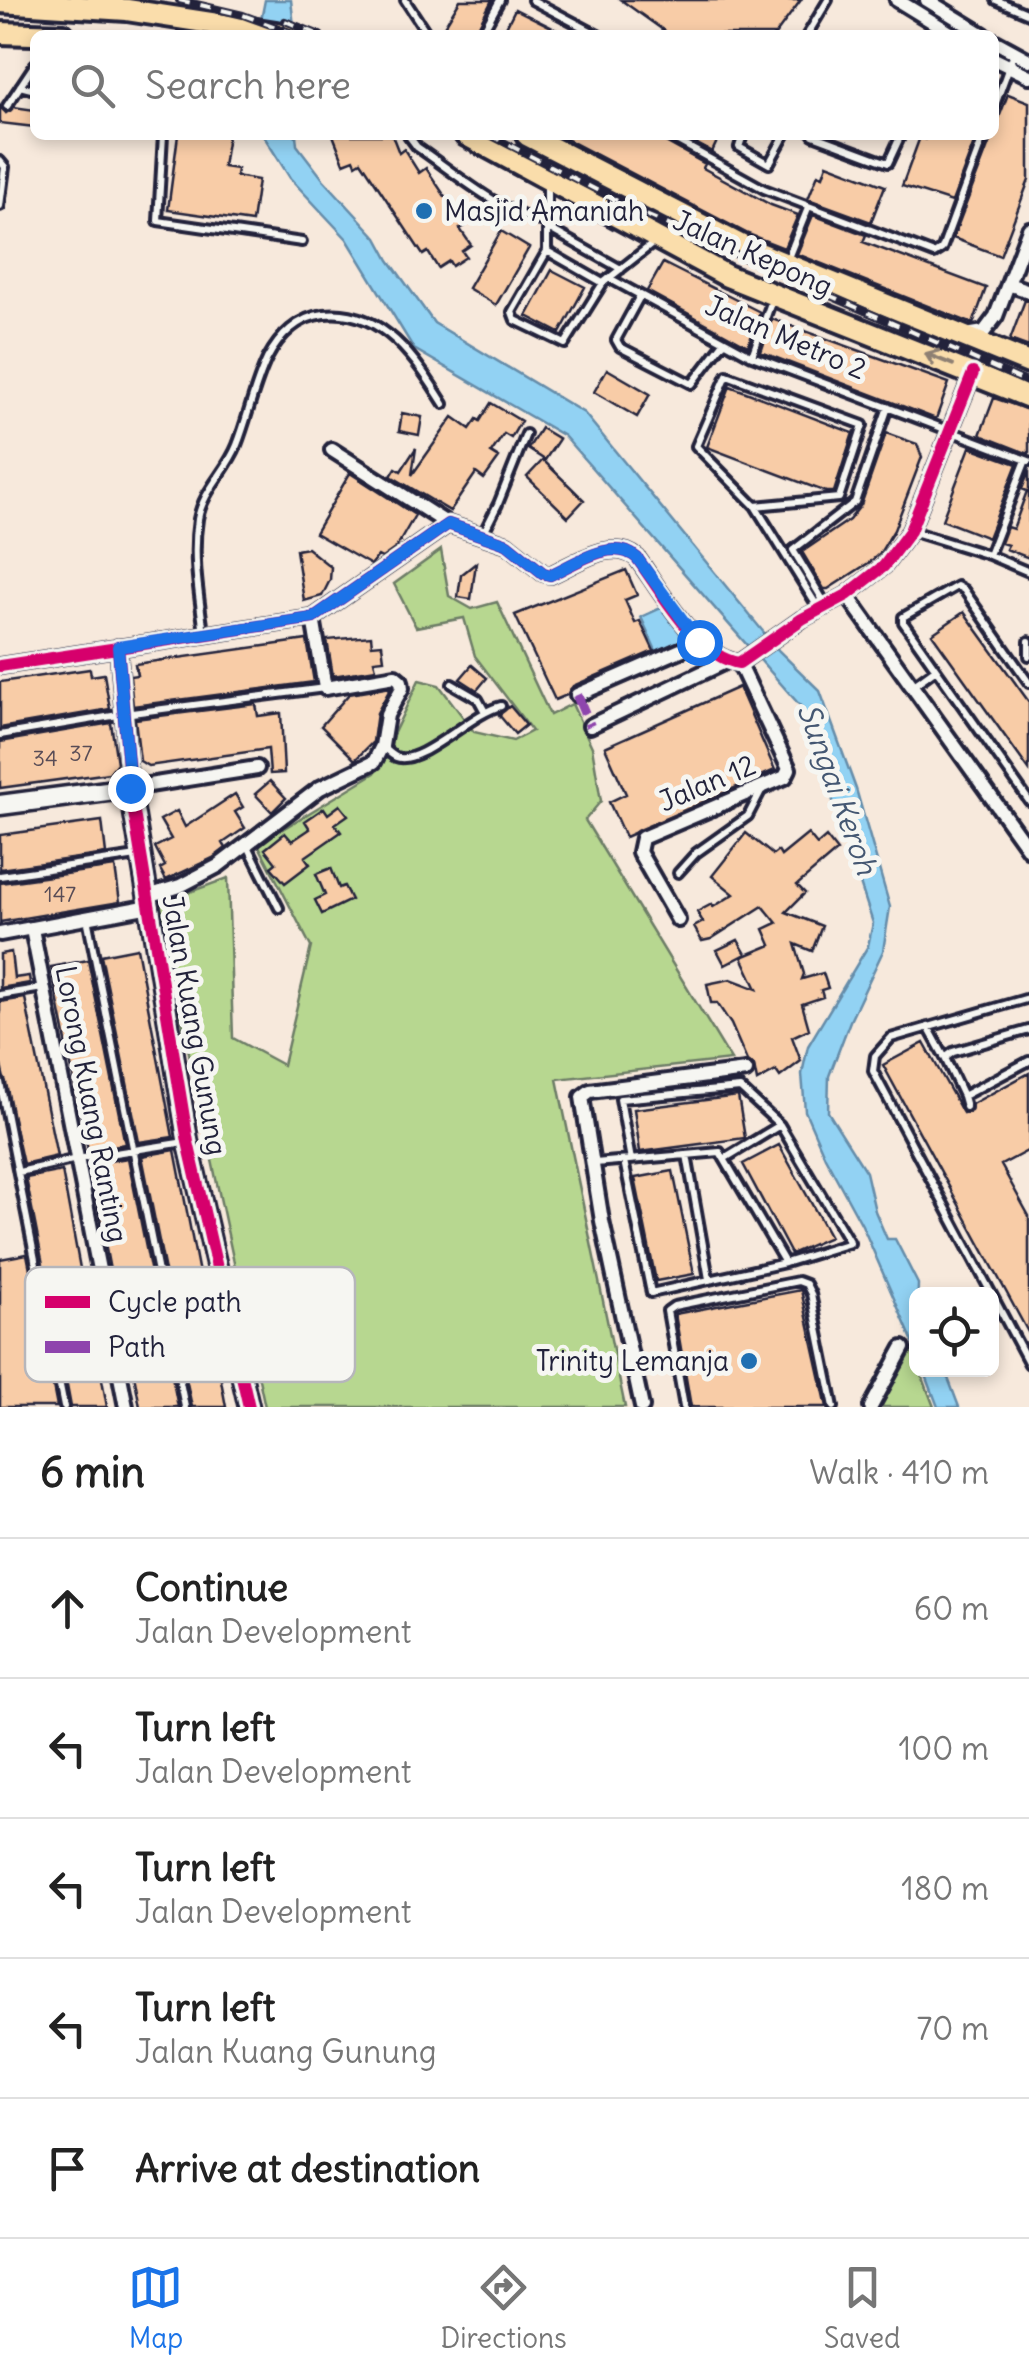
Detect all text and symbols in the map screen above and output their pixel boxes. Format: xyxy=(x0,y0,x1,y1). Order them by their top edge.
search box xyxy=(30,30,999,140)
icon: search xyxy=(65,58,120,113)
text: Search here xyxy=(145,62,351,109)
place label: Masjid Amaniah xyxy=(444,193,644,229)
marker: Masjid Amaniah xyxy=(413,200,435,222)
street label: Jalan Kepong xyxy=(668,202,838,304)
street label: Jalan Metro 2 xyxy=(700,287,872,387)
one-way arrow xyxy=(924,349,955,367)
route start xyxy=(677,620,723,666)
water label: Sungai Keroh xyxy=(789,698,887,880)
house number: 37 xyxy=(69,739,93,767)
house number: 34 xyxy=(32,744,58,772)
street label: Jalan 12 xyxy=(653,747,761,819)
route end xyxy=(108,766,154,812)
house number: 147 xyxy=(44,880,76,908)
street label: Jalan Kuang Gunung xyxy=(154,892,236,1158)
street label: Lorong Kuang Ranting xyxy=(48,963,136,1245)
legend xyxy=(25,1267,355,1382)
text: Cycle path xyxy=(108,1284,242,1320)
map controls xyxy=(909,1287,999,1377)
button: locate xyxy=(909,1287,999,1377)
text: Path xyxy=(108,1329,166,1365)
place label: Trinity Lemanja xyxy=(536,1343,729,1379)
marker: Trinity Lemanja xyxy=(738,1350,760,1372)
text: 6 min xyxy=(40,1446,145,1498)
text: Walk · 410 m xyxy=(809,1452,989,1493)
text: Continue xyxy=(135,1564,288,1611)
icon: ahead xyxy=(40,1581,95,1636)
text: 60 m xyxy=(914,1588,989,1629)
text: Jalan Development xyxy=(135,1611,411,1652)
text: Turn left xyxy=(135,1704,275,1751)
icon: left xyxy=(40,1721,95,1776)
text: 100 m xyxy=(899,1728,989,1769)
text: Jalan Development xyxy=(135,1751,411,1792)
text: Turn left xyxy=(135,1844,275,1891)
icon: left xyxy=(40,1861,95,1916)
text: 180 m xyxy=(901,1868,989,1909)
text: Jalan Development xyxy=(135,1891,411,1932)
text: Turn left xyxy=(135,1984,275,2031)
icon: left xyxy=(40,2001,95,2056)
text: 70 m xyxy=(917,2008,989,2049)
text: Jalan Kuang Gunung xyxy=(135,2031,437,2072)
icon: arrive xyxy=(40,2141,95,2196)
text: Arrive at destination xyxy=(135,2145,480,2192)
tab: Map xyxy=(128,2260,183,2356)
tab: Directions xyxy=(440,2260,567,2356)
tab: Saved xyxy=(824,2260,901,2356)

